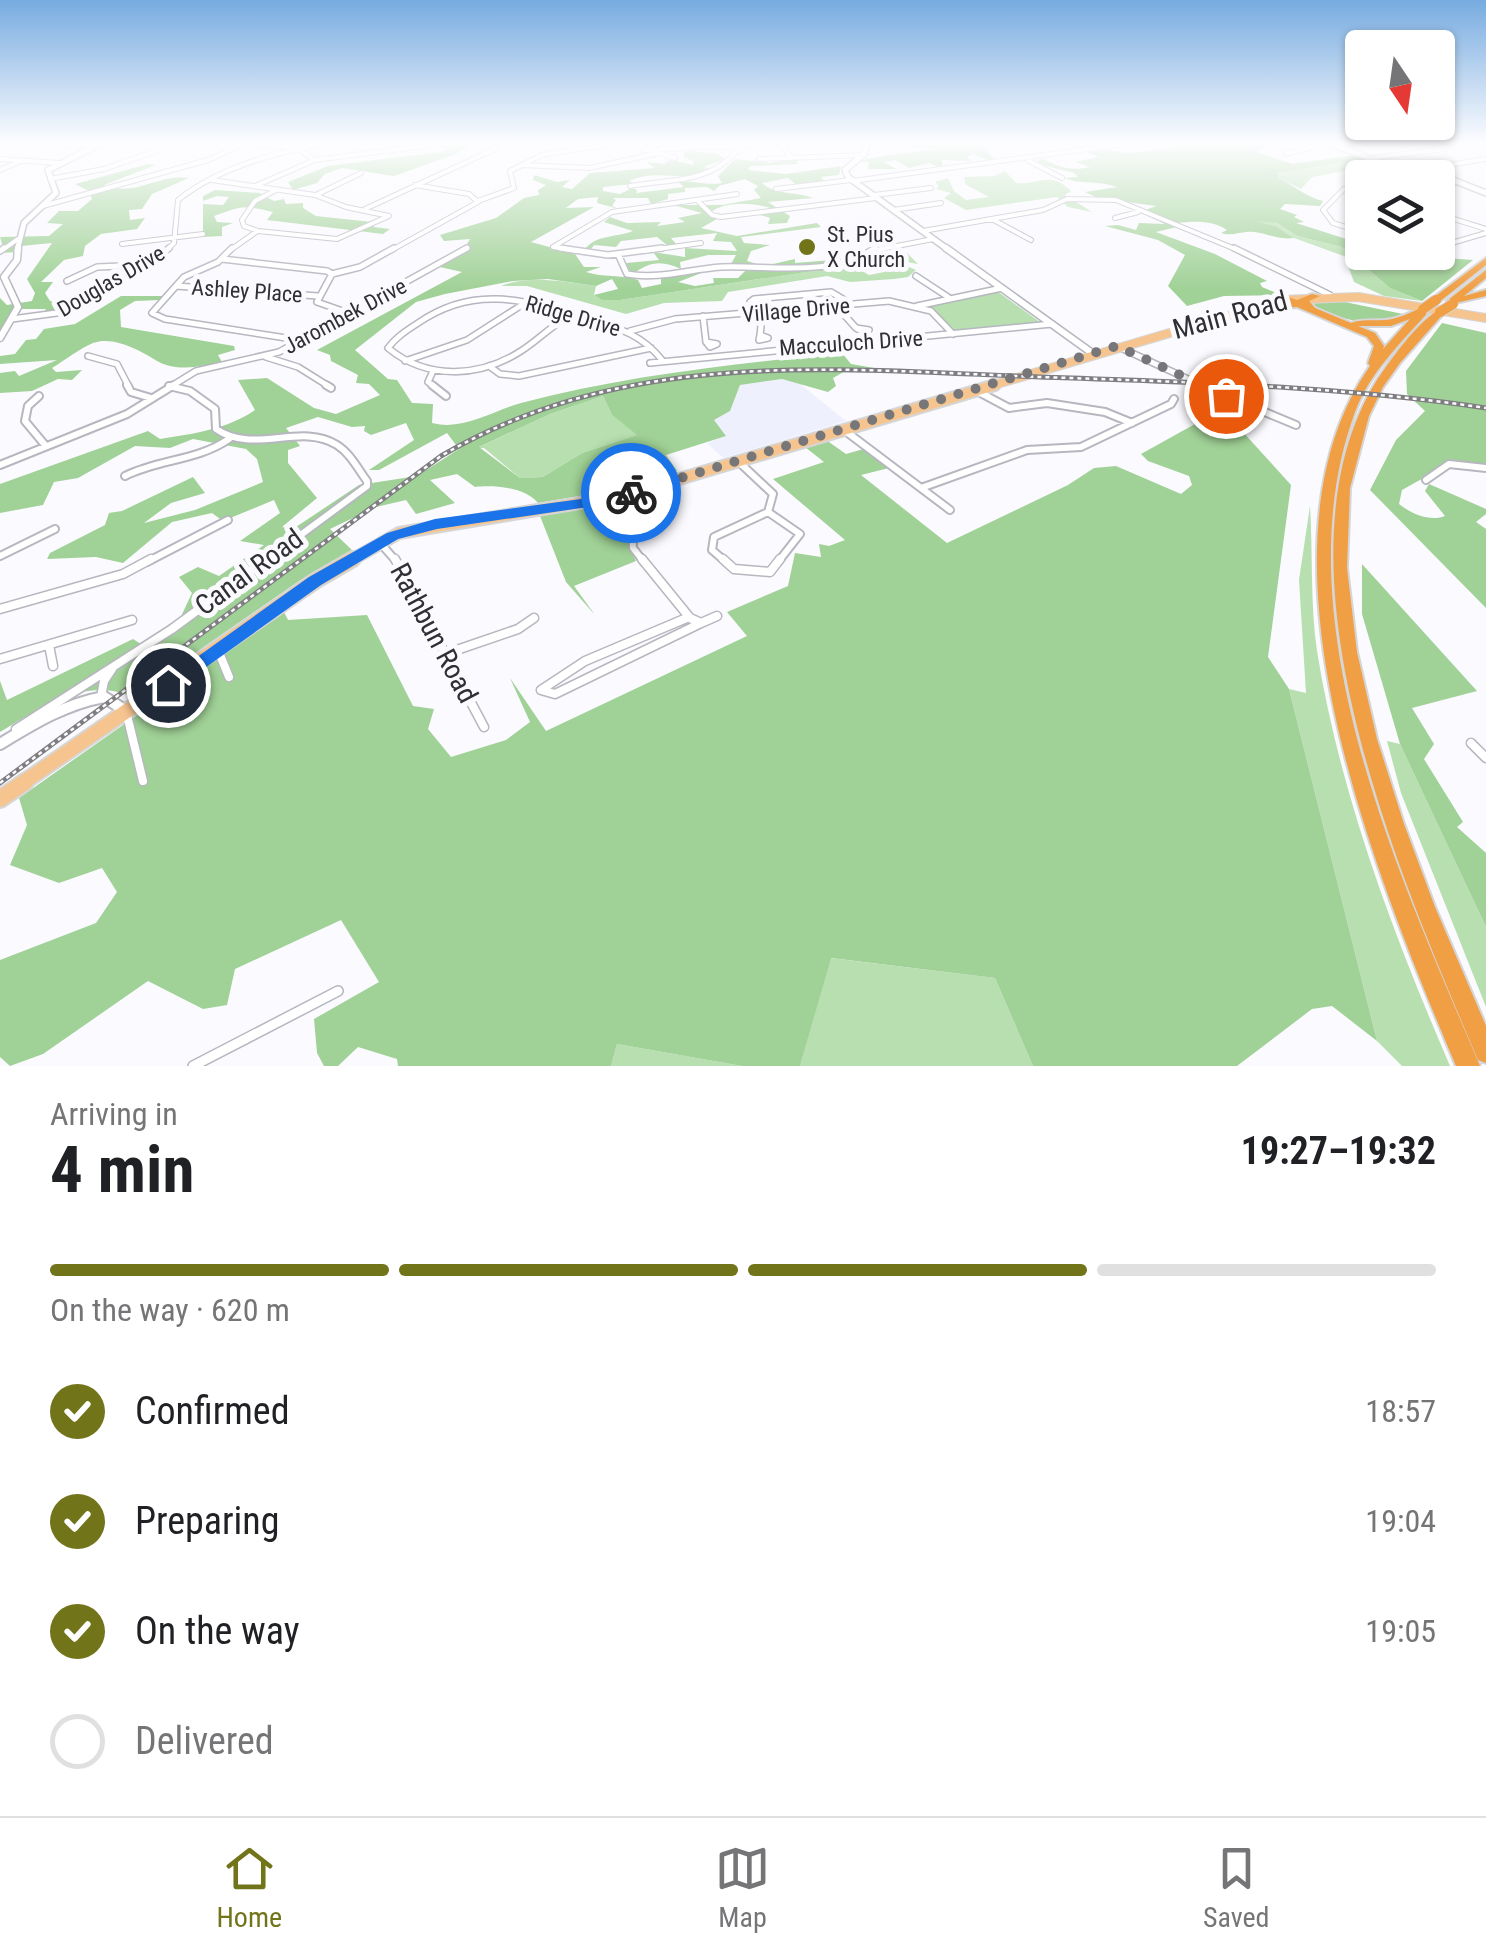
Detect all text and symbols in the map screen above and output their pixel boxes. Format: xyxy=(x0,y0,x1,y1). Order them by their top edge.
north arrow xyxy=(1345,30,1455,140)
map controls xyxy=(1345,30,1455,270)
button: layers xyxy=(1345,160,1455,270)
place label: St. Pius X Church xyxy=(827,222,905,272)
marker: St. Pius X Church xyxy=(796,236,818,258)
street label: Douglas Drive xyxy=(53,240,169,322)
street label: Jarombek Drive xyxy=(279,273,411,359)
street label: Ashley Place xyxy=(191,275,303,307)
street label: Main Road xyxy=(1169,284,1291,346)
street label: Ridge Drive xyxy=(523,291,623,341)
street label: Village Drive xyxy=(741,293,851,327)
street label: Macculoch Drive xyxy=(778,326,924,360)
pin xyxy=(1184,354,1269,439)
icon: bag xyxy=(1199,369,1254,424)
courier xyxy=(581,443,681,543)
icon: bike xyxy=(604,466,659,521)
street label: Canal Road xyxy=(189,522,309,622)
street label: Rathbun Road xyxy=(383,557,485,709)
pin xyxy=(126,643,211,728)
icon: home xyxy=(141,658,196,713)
text: Arriving in xyxy=(50,1095,178,1133)
text: 19:27–19:32 xyxy=(1241,1129,1436,1173)
text: 4 min xyxy=(50,1132,194,1208)
text: On the way · 620 m xyxy=(50,1291,290,1329)
icon: check xyxy=(50,1384,105,1439)
text: Confirmed xyxy=(135,1389,290,1433)
text: 18:57 xyxy=(1365,1392,1436,1430)
icon: check xyxy=(50,1494,105,1549)
text: Preparing xyxy=(135,1499,280,1543)
text: 19:04 xyxy=(1365,1502,1436,1540)
icon: check xyxy=(50,1604,105,1659)
text: On the way xyxy=(135,1609,300,1653)
text: 19:05 xyxy=(1365,1612,1436,1650)
text: Delivered xyxy=(135,1719,274,1763)
tab: Home xyxy=(216,1841,282,1934)
tab: Map xyxy=(715,1841,770,1934)
tab: Saved xyxy=(1203,1841,1270,1934)

